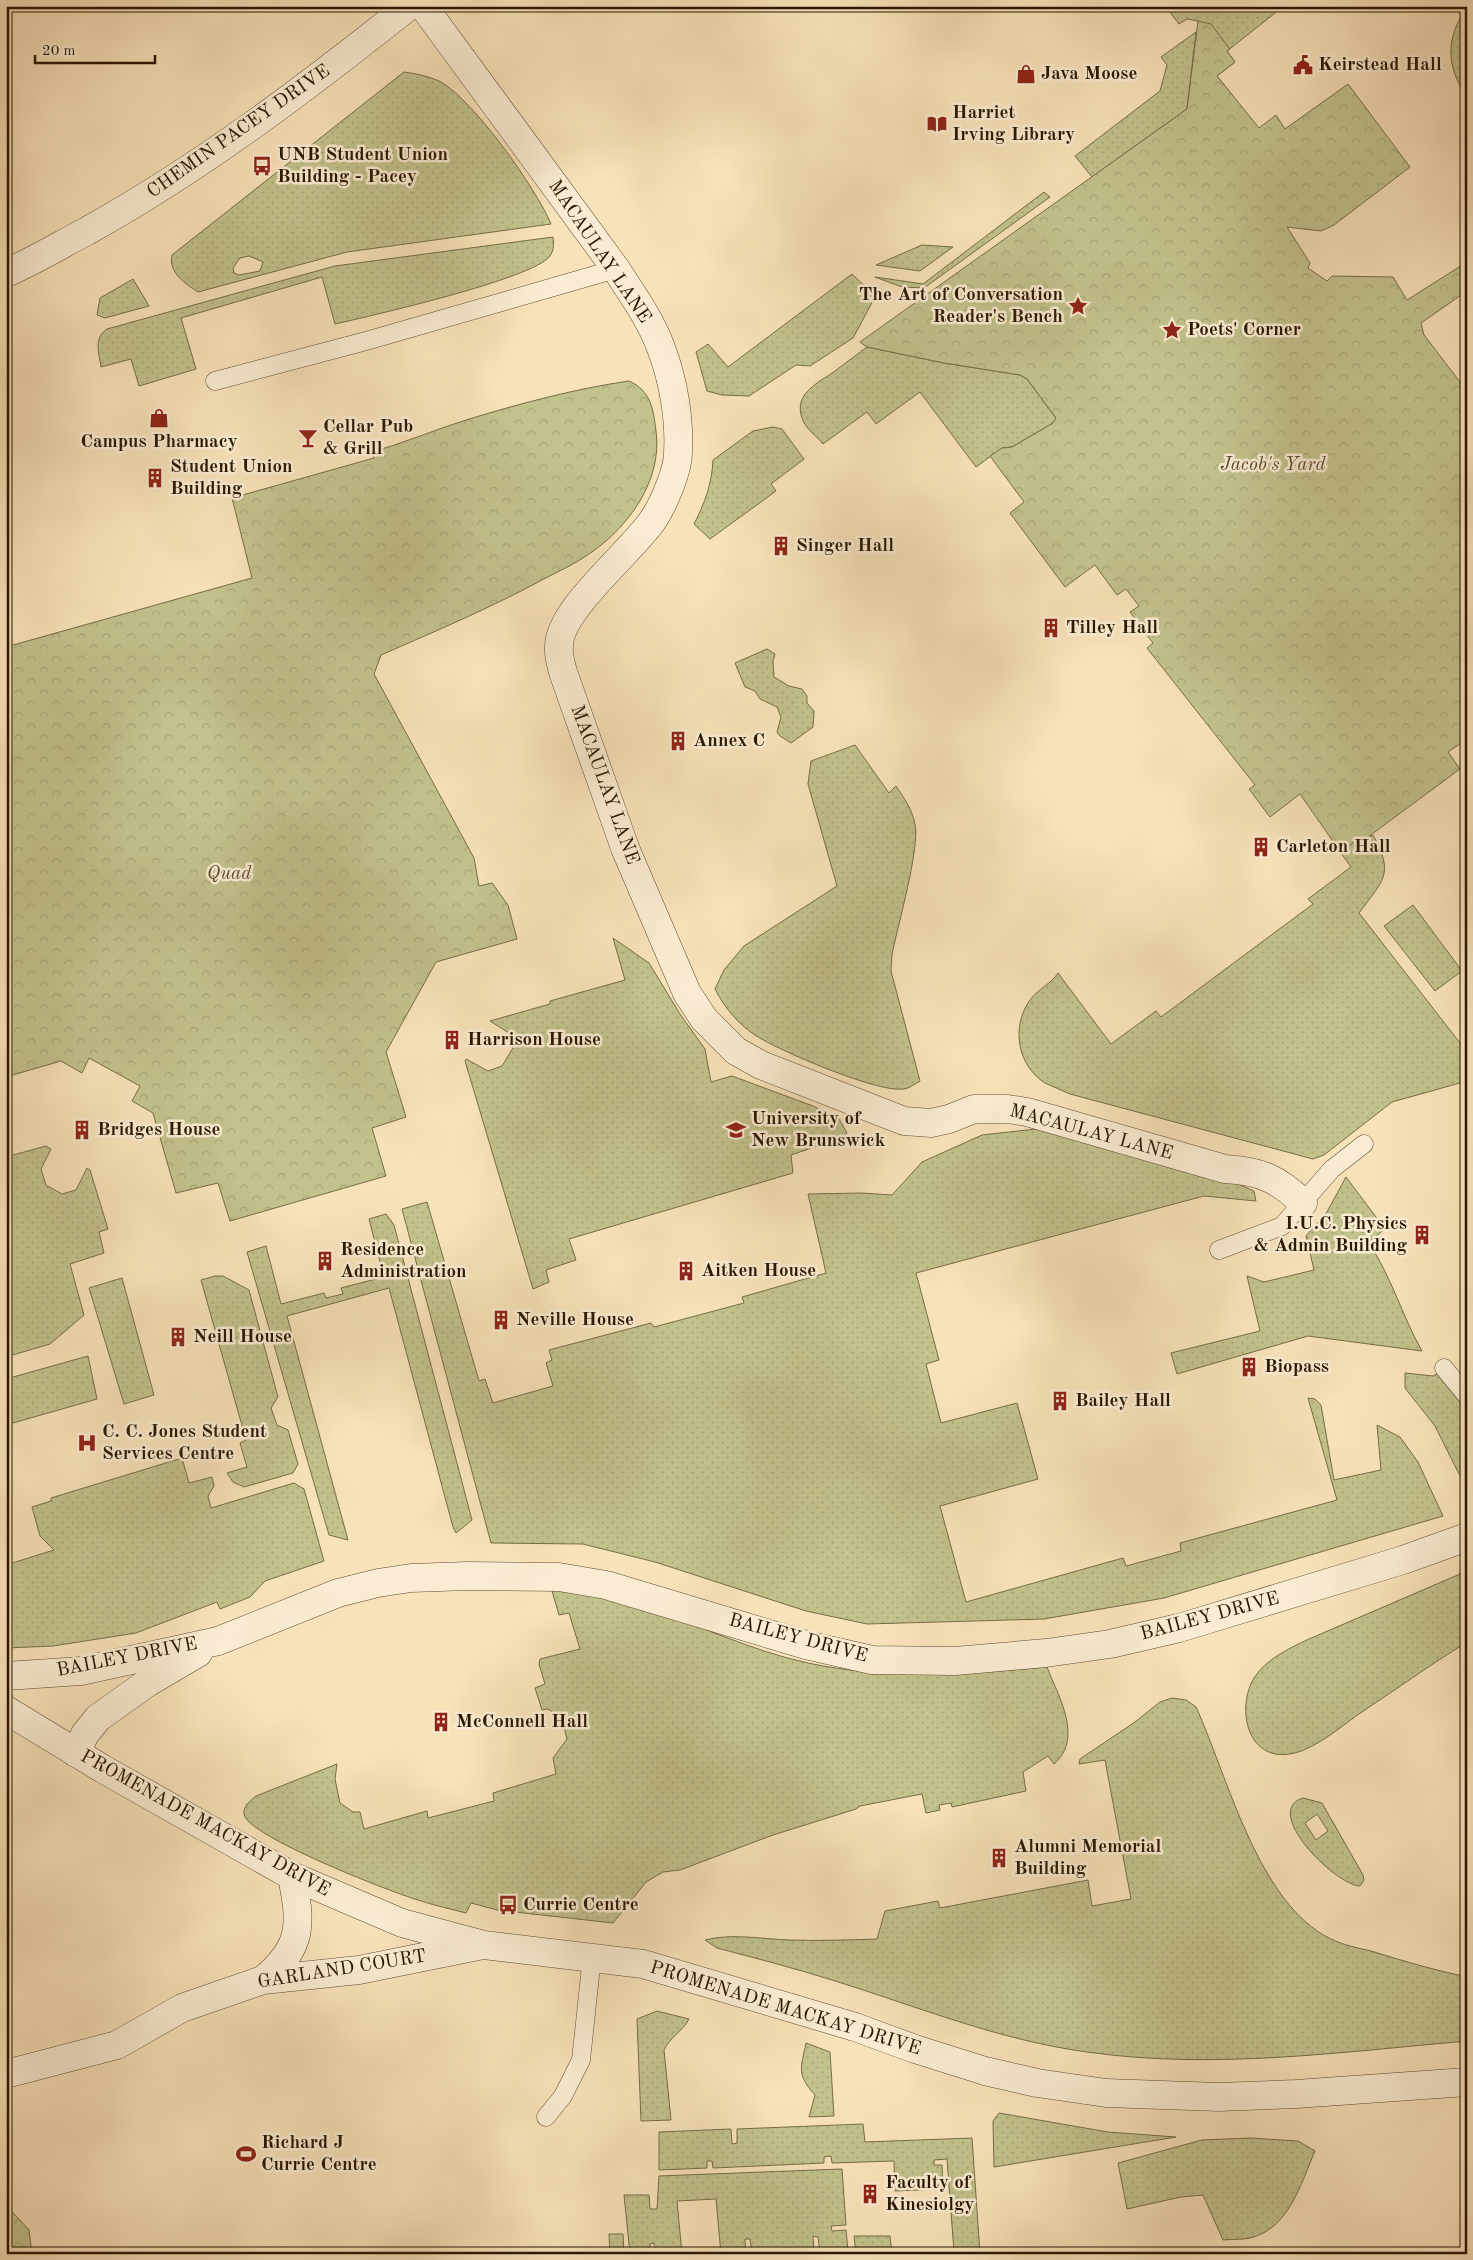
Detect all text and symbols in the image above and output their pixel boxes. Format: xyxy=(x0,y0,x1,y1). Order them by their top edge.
scale bar xyxy=(35,32,155,64)
text: 20 m xyxy=(42,44,76,59)
public building icon: Keirstead Hall xyxy=(1292,54,1314,76)
place label: Keirstead Hall xyxy=(1318,56,1442,75)
street label: CHEMIN PACEY DRIVE xyxy=(144,62,334,202)
shop icon: Java Moose xyxy=(1015,63,1037,85)
place label: Java Moose xyxy=(1041,65,1137,84)
place label: Harriet Irving Library xyxy=(952,104,1075,145)
library icon: Harriet Irving Library xyxy=(926,113,948,135)
place label: UNB Student Union Building - Pacey xyxy=(277,146,448,187)
bus stop icon: UNB Student Union Building - Pacey xyxy=(251,155,273,177)
street label: MACAULAY LANE xyxy=(544,177,654,327)
place label: The Art of Conversation Reader's Bench xyxy=(859,286,1063,327)
place icon: The Art of Conversation Reader's Bench xyxy=(1067,295,1089,317)
place icon: Poets' Corner xyxy=(1161,319,1183,341)
place label: Poets' Corner xyxy=(1187,321,1301,340)
shop icon: Campus Pharmacy xyxy=(148,407,170,429)
place label: Cellar Pub & Grill xyxy=(323,418,413,459)
bar icon: Cellar Pub & Grill xyxy=(297,427,319,449)
place label: Campus Pharmacy xyxy=(80,433,238,452)
park label: Jacob's Yard xyxy=(1220,456,1326,475)
place label: Student Union Building xyxy=(170,458,293,499)
building icon: Student Union Building xyxy=(144,467,166,489)
building icon: Singer Hall xyxy=(770,535,792,557)
place label: Singer Hall xyxy=(796,537,894,556)
building icon: Tilley Hall xyxy=(1040,617,1062,639)
place label: Tilley Hall xyxy=(1066,619,1158,638)
street label: MACAULAY LANE xyxy=(566,703,642,867)
building icon: Annex C xyxy=(667,730,689,752)
place label: Annex C xyxy=(693,732,765,751)
building icon: Carleton Hall xyxy=(1250,836,1272,858)
place label: Carleton Hall xyxy=(1276,838,1391,857)
park label: Quad xyxy=(207,865,252,884)
building icon: Harrison House xyxy=(441,1029,463,1051)
place label: Harrison House xyxy=(467,1031,601,1050)
street label: MACAULAY LANE xyxy=(1007,1102,1175,1164)
place label: University of New Brunswick xyxy=(751,1110,886,1151)
building icon: Bridges House xyxy=(71,1119,93,1141)
school or university icon: University of New Brunswick xyxy=(725,1119,747,1141)
place label: Bridges House xyxy=(97,1121,220,1140)
place label: I.U.C. Physics & Admin Building xyxy=(1254,1215,1407,1256)
building icon: I.U.C. Physics & Admin Building xyxy=(1411,1224,1433,1246)
place label: Residence Administration xyxy=(340,1241,467,1282)
building icon: Residence Administration xyxy=(314,1250,336,1272)
building icon: Aitken House xyxy=(675,1260,697,1282)
place label: Aitken House xyxy=(701,1262,816,1281)
building icon: Neville House xyxy=(490,1309,512,1331)
place label: Neville House xyxy=(516,1311,634,1330)
building icon: Neill House xyxy=(167,1326,189,1348)
place label: Neill House xyxy=(193,1328,292,1347)
building icon: Biopass xyxy=(1238,1356,1260,1378)
place label: Biopass xyxy=(1264,1358,1329,1377)
building icon: Bailey Hall xyxy=(1049,1390,1071,1412)
place label: Bailey Hall xyxy=(1075,1392,1171,1411)
place label: C. C. Jones Student Services Centre xyxy=(102,1423,267,1464)
hospital icon: C. C. Jones Student Services Centre xyxy=(76,1432,98,1454)
street label: BAILEY DRIVE xyxy=(1138,1589,1282,1645)
street label: BAILEY DRIVE xyxy=(726,1611,870,1667)
street label: BAILEY DRIVE xyxy=(55,1635,199,1681)
building icon: McConnell Hall xyxy=(430,1711,452,1733)
place label: McConnell Hall xyxy=(456,1713,588,1732)
street label: PROMENADE MACKAY DRIVE xyxy=(77,1747,333,1901)
place label: Alumni Memorial Building xyxy=(1014,1838,1162,1879)
building icon: Alumni Memorial Building xyxy=(988,1847,1010,1869)
bus stop icon: Currie Centre xyxy=(497,1894,519,1916)
place label: Currie Centre xyxy=(523,1896,639,1915)
street label: GARLAND COURT xyxy=(256,1947,428,1993)
street label: PROMENADE MACKAY DRIVE xyxy=(647,1959,923,2059)
place label: Richard J Currie Centre xyxy=(261,2134,377,2175)
sports icon: Richard J Currie Centre xyxy=(235,2143,257,2165)
place label: Faculty of Kinesiolgy xyxy=(885,2174,975,2215)
building icon: Faculty of Kinesiolgy xyxy=(859,2183,881,2205)

